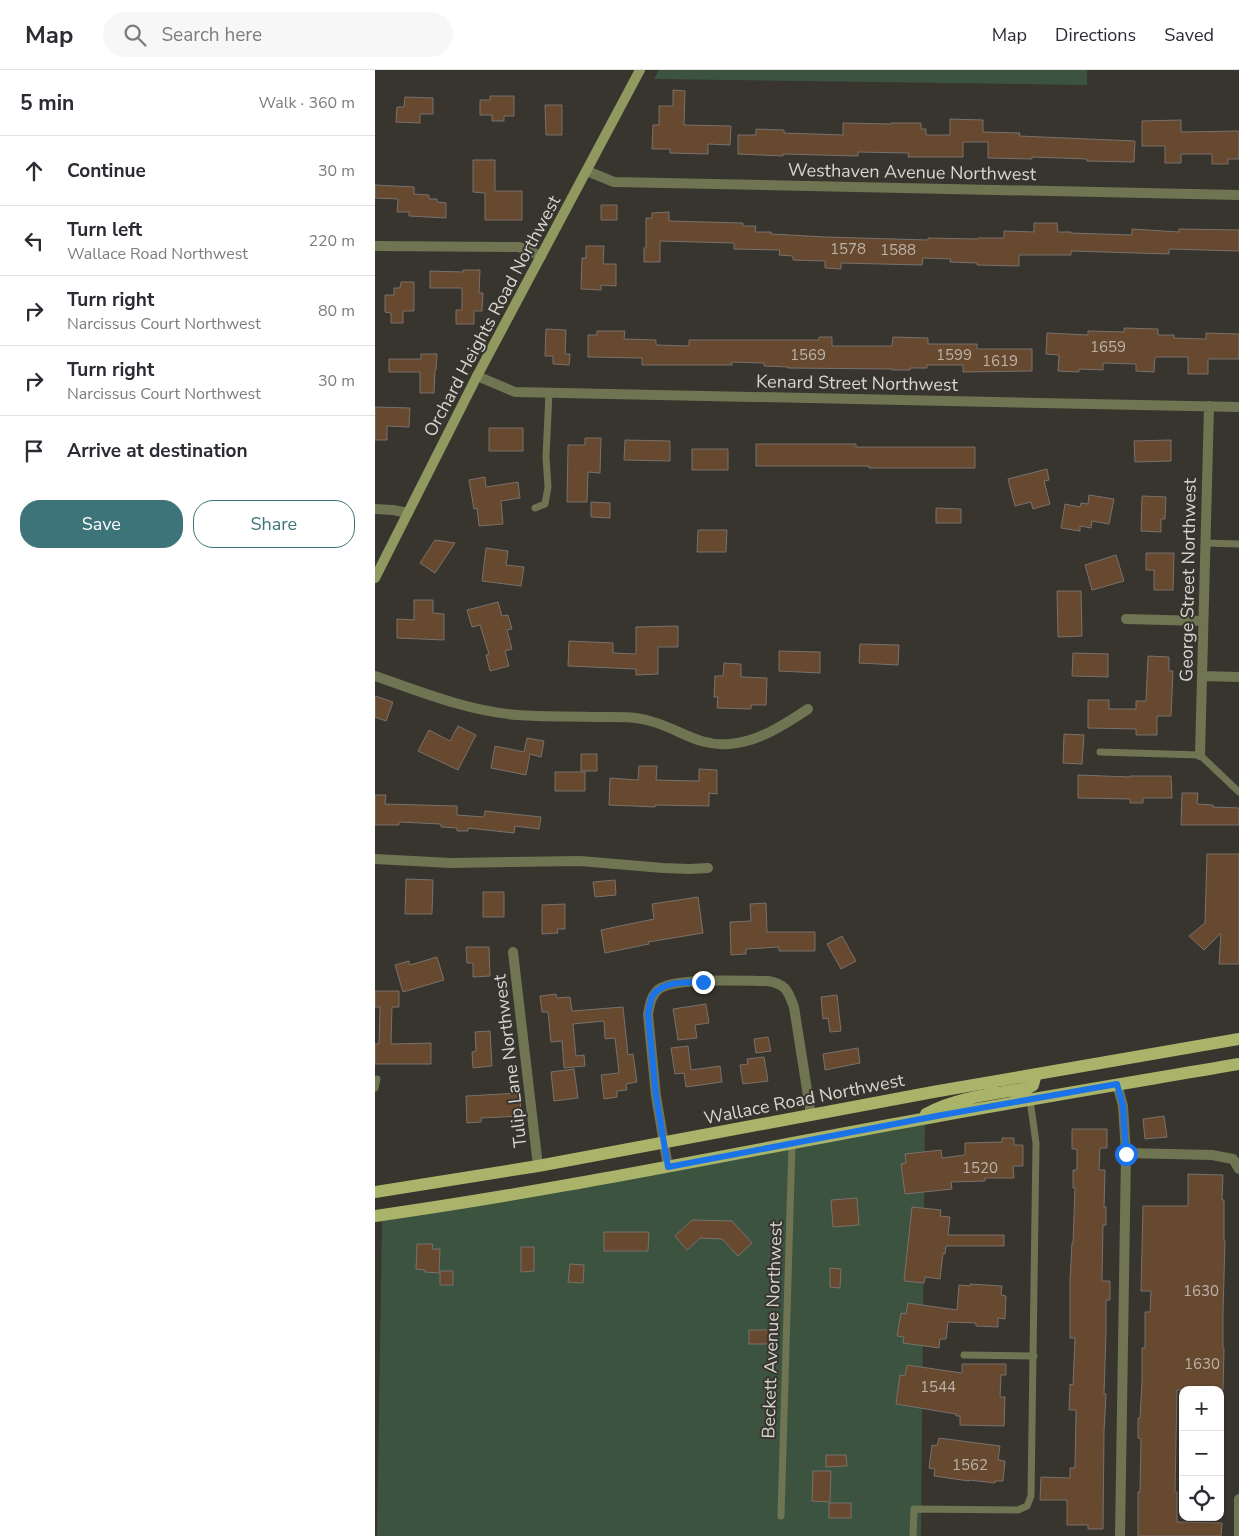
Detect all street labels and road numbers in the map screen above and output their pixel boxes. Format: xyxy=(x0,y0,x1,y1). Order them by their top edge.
street label: Westhaven Avenue Northwest xyxy=(788,158,1037,186)
street label: Orchard Heights Road Northwest xyxy=(418,190,566,441)
street label: Kenard Street Northwest xyxy=(756,369,959,397)
street label: George Street Northwest xyxy=(1174,477,1202,682)
street label: Tulip Lane Northwest xyxy=(487,972,533,1149)
street label: Wallace Road Northwest xyxy=(702,1068,907,1130)
street label: Beckett Avenue Northwest xyxy=(756,1220,788,1439)

